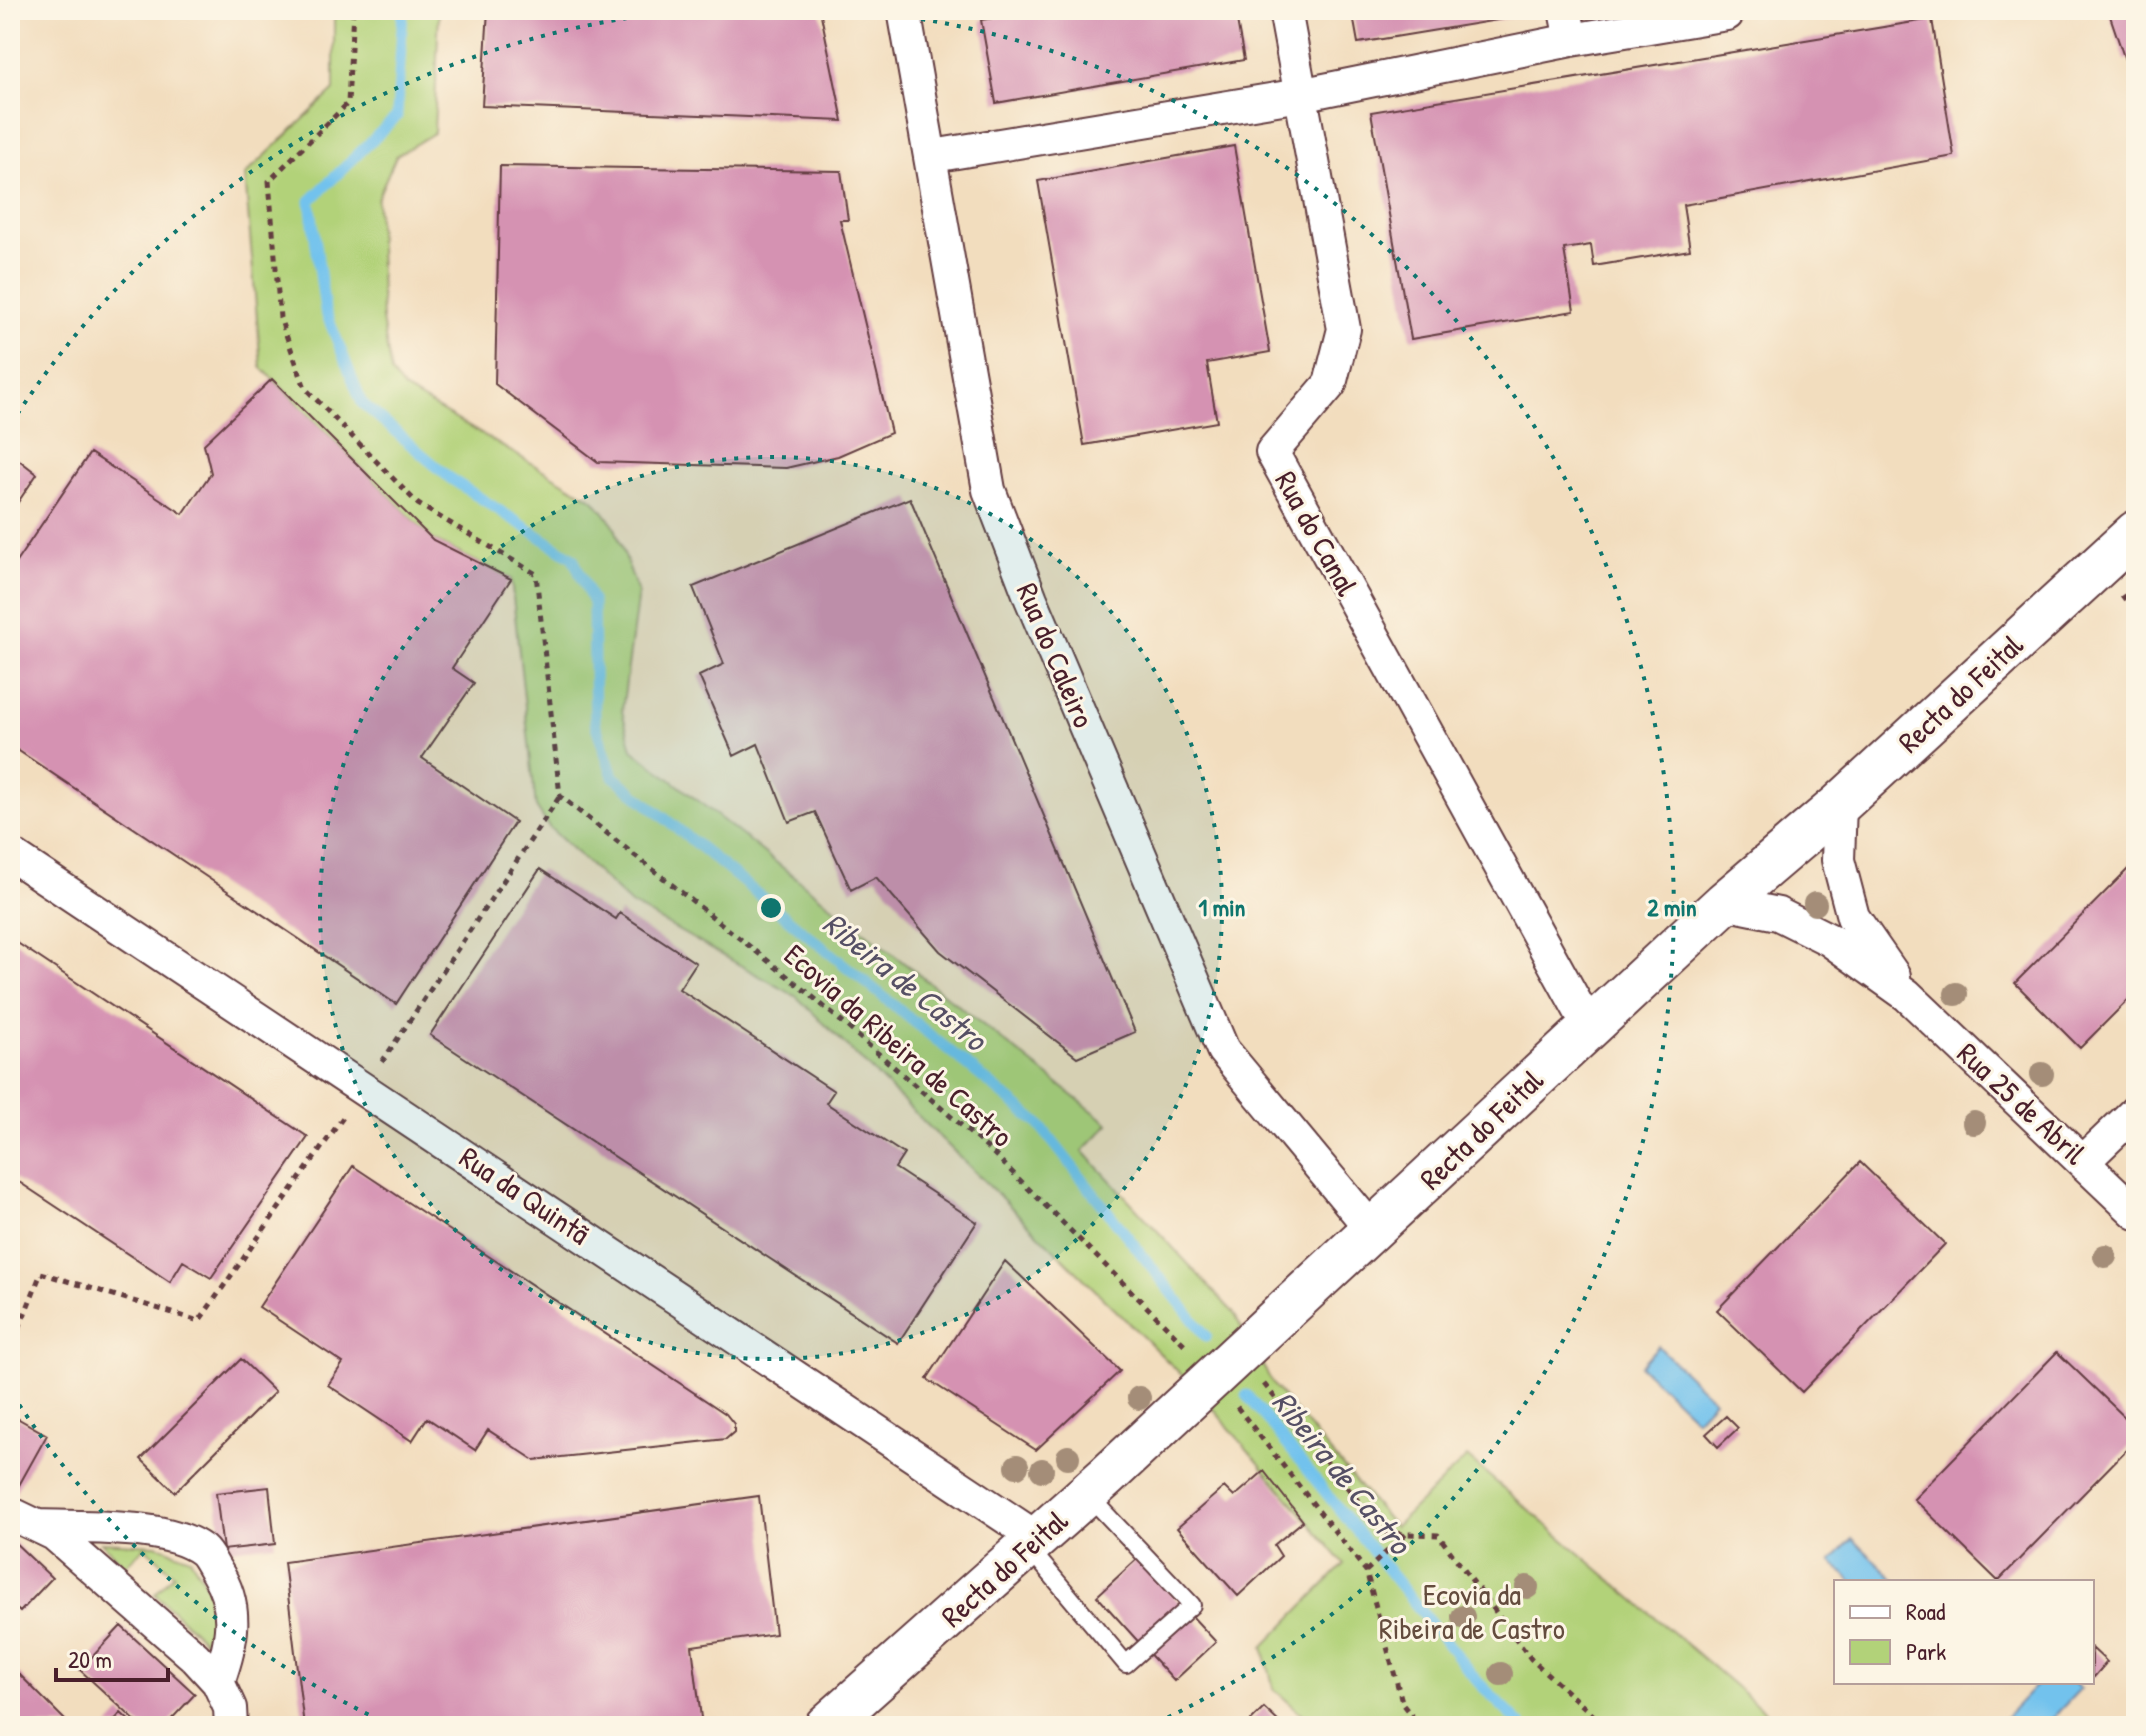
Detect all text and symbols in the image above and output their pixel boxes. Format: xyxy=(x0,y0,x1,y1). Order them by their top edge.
street label: Rua do Canal xyxy=(1266,464,1368,602)
street label: Rua do Caleiro xyxy=(1008,577,1104,733)
street label: Recta do Feital xyxy=(1889,625,2031,761)
text: 1 min xyxy=(1199,891,1246,923)
text: 2 min xyxy=(1647,891,1697,923)
centre of rings xyxy=(757,894,785,922)
water label: Ribeira de Castro xyxy=(814,902,997,1061)
street label: Ecovia da Ribeira de Castro xyxy=(776,935,1022,1155)
street label: Rua 25 de Abril xyxy=(1949,1033,2095,1173)
street label: Recta do Feital xyxy=(1411,1060,1551,1198)
street label: Rua da Quintã xyxy=(452,1137,598,1253)
water label: Ribeira de Castro xyxy=(1263,1381,1422,1564)
street label: Recta do Feital xyxy=(932,1501,1076,1635)
park label: Ecovia da Ribeira de Castro xyxy=(1379,1574,1565,1648)
legend xyxy=(1834,1580,2094,1684)
text: Road xyxy=(1906,1595,1945,1627)
scale bar xyxy=(56,1632,168,1682)
text: Park xyxy=(1906,1635,1946,1667)
text: 20 m xyxy=(68,1643,112,1675)

